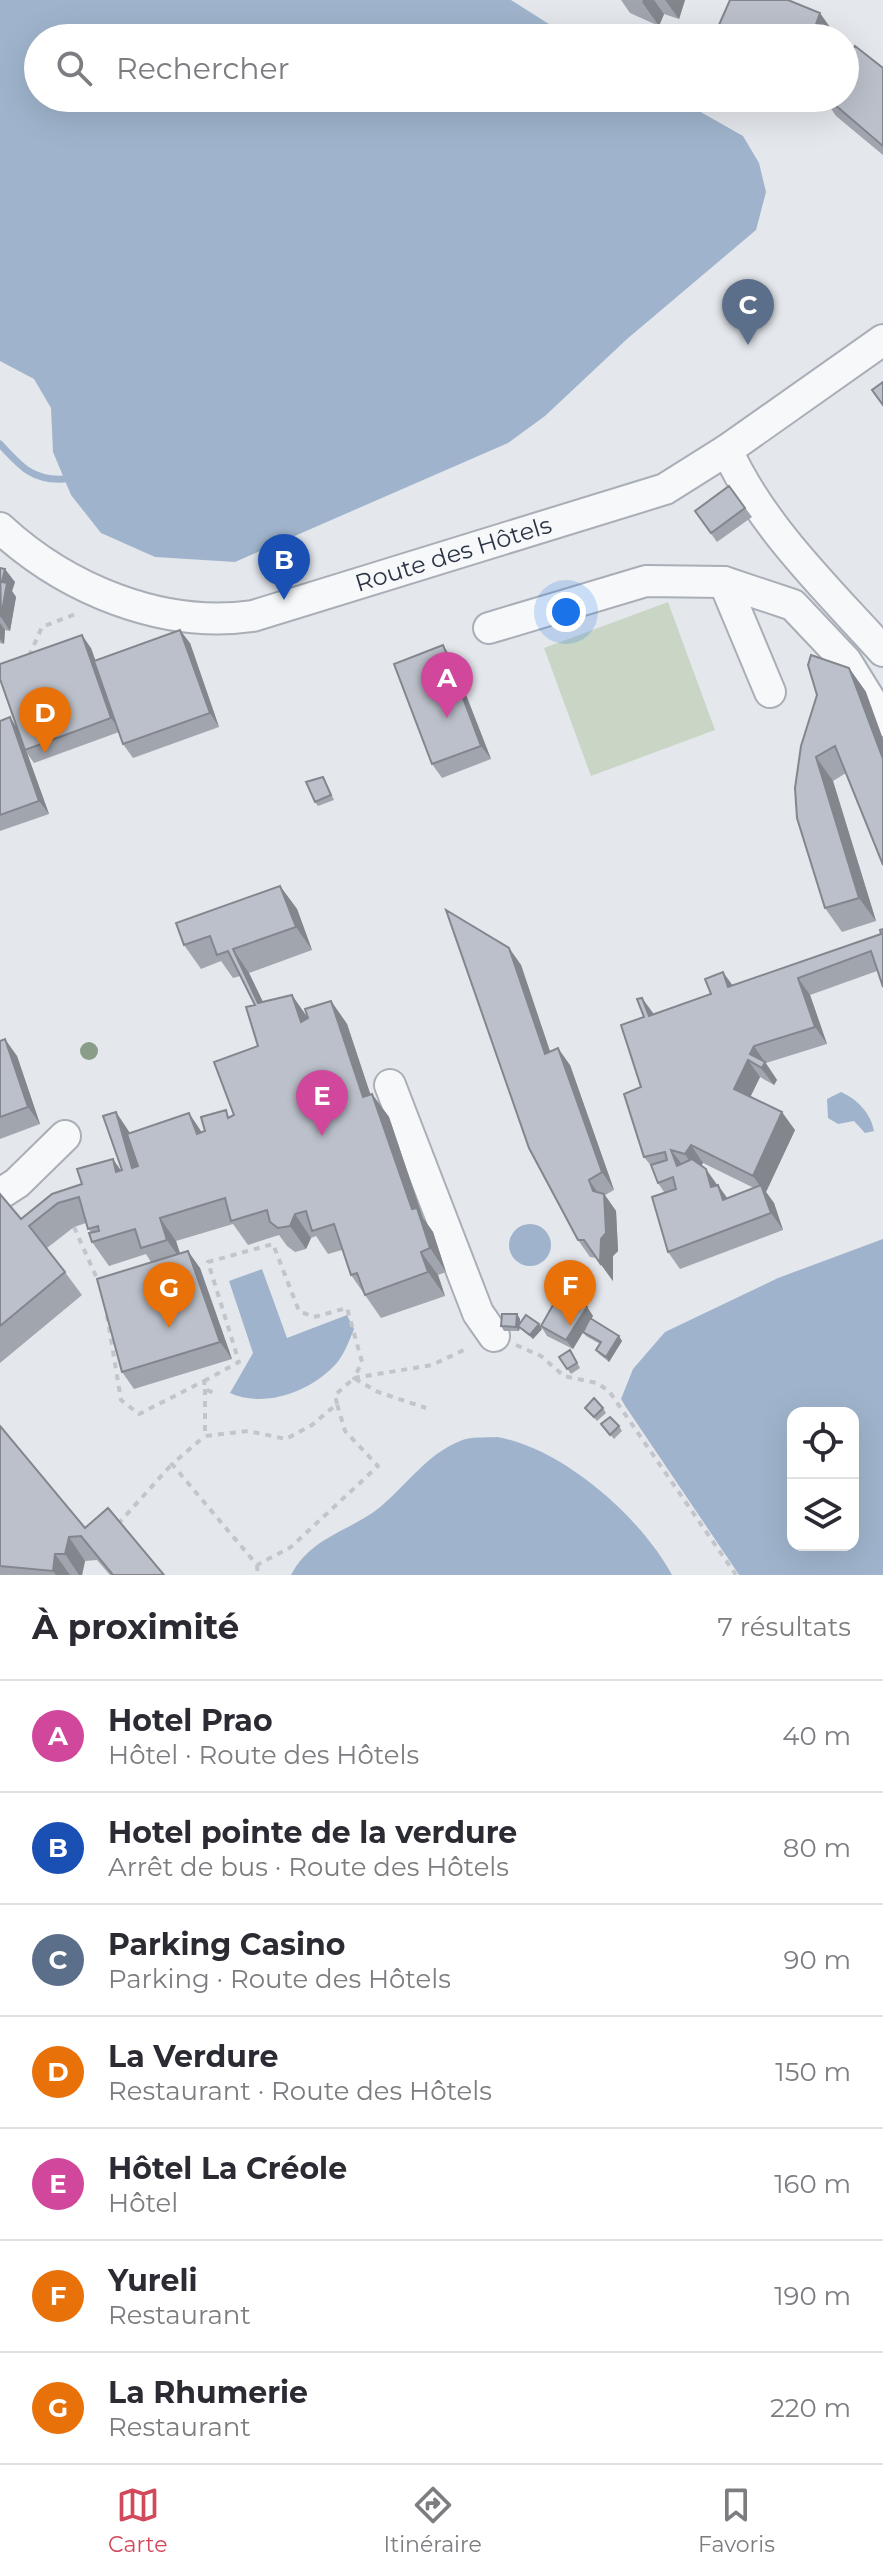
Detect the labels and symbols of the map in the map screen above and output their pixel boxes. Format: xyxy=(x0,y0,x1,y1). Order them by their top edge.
pin: C xyxy=(722,279,774,345)
street label: Route des Hôtels xyxy=(351,510,555,598)
pin: B xyxy=(258,534,310,600)
your location xyxy=(546,592,586,632)
pin: A xyxy=(421,652,473,718)
pin: D xyxy=(19,687,71,753)
pin: E xyxy=(296,1070,348,1136)
pin: F xyxy=(544,1260,596,1326)
pin: G xyxy=(143,1262,195,1328)

